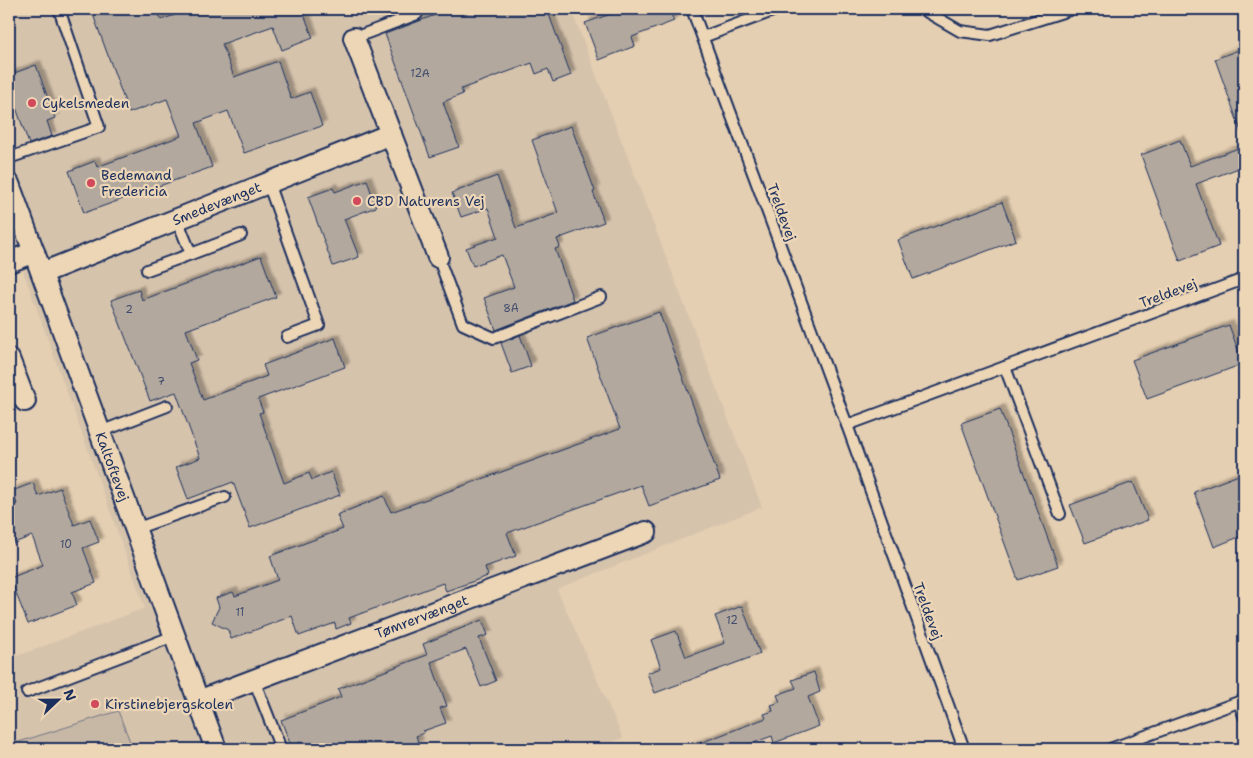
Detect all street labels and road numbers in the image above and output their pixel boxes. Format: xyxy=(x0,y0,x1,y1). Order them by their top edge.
street label: Smedevænget xyxy=(169,178,264,229)
street label: Treldevej xyxy=(763,181,801,243)
street label: Treldevej xyxy=(1137,274,1199,312)
street label: Kaltoftevej xyxy=(92,429,133,504)
street label: Treldevej xyxy=(909,580,947,642)
street label: Tømrervænget xyxy=(372,591,471,642)

